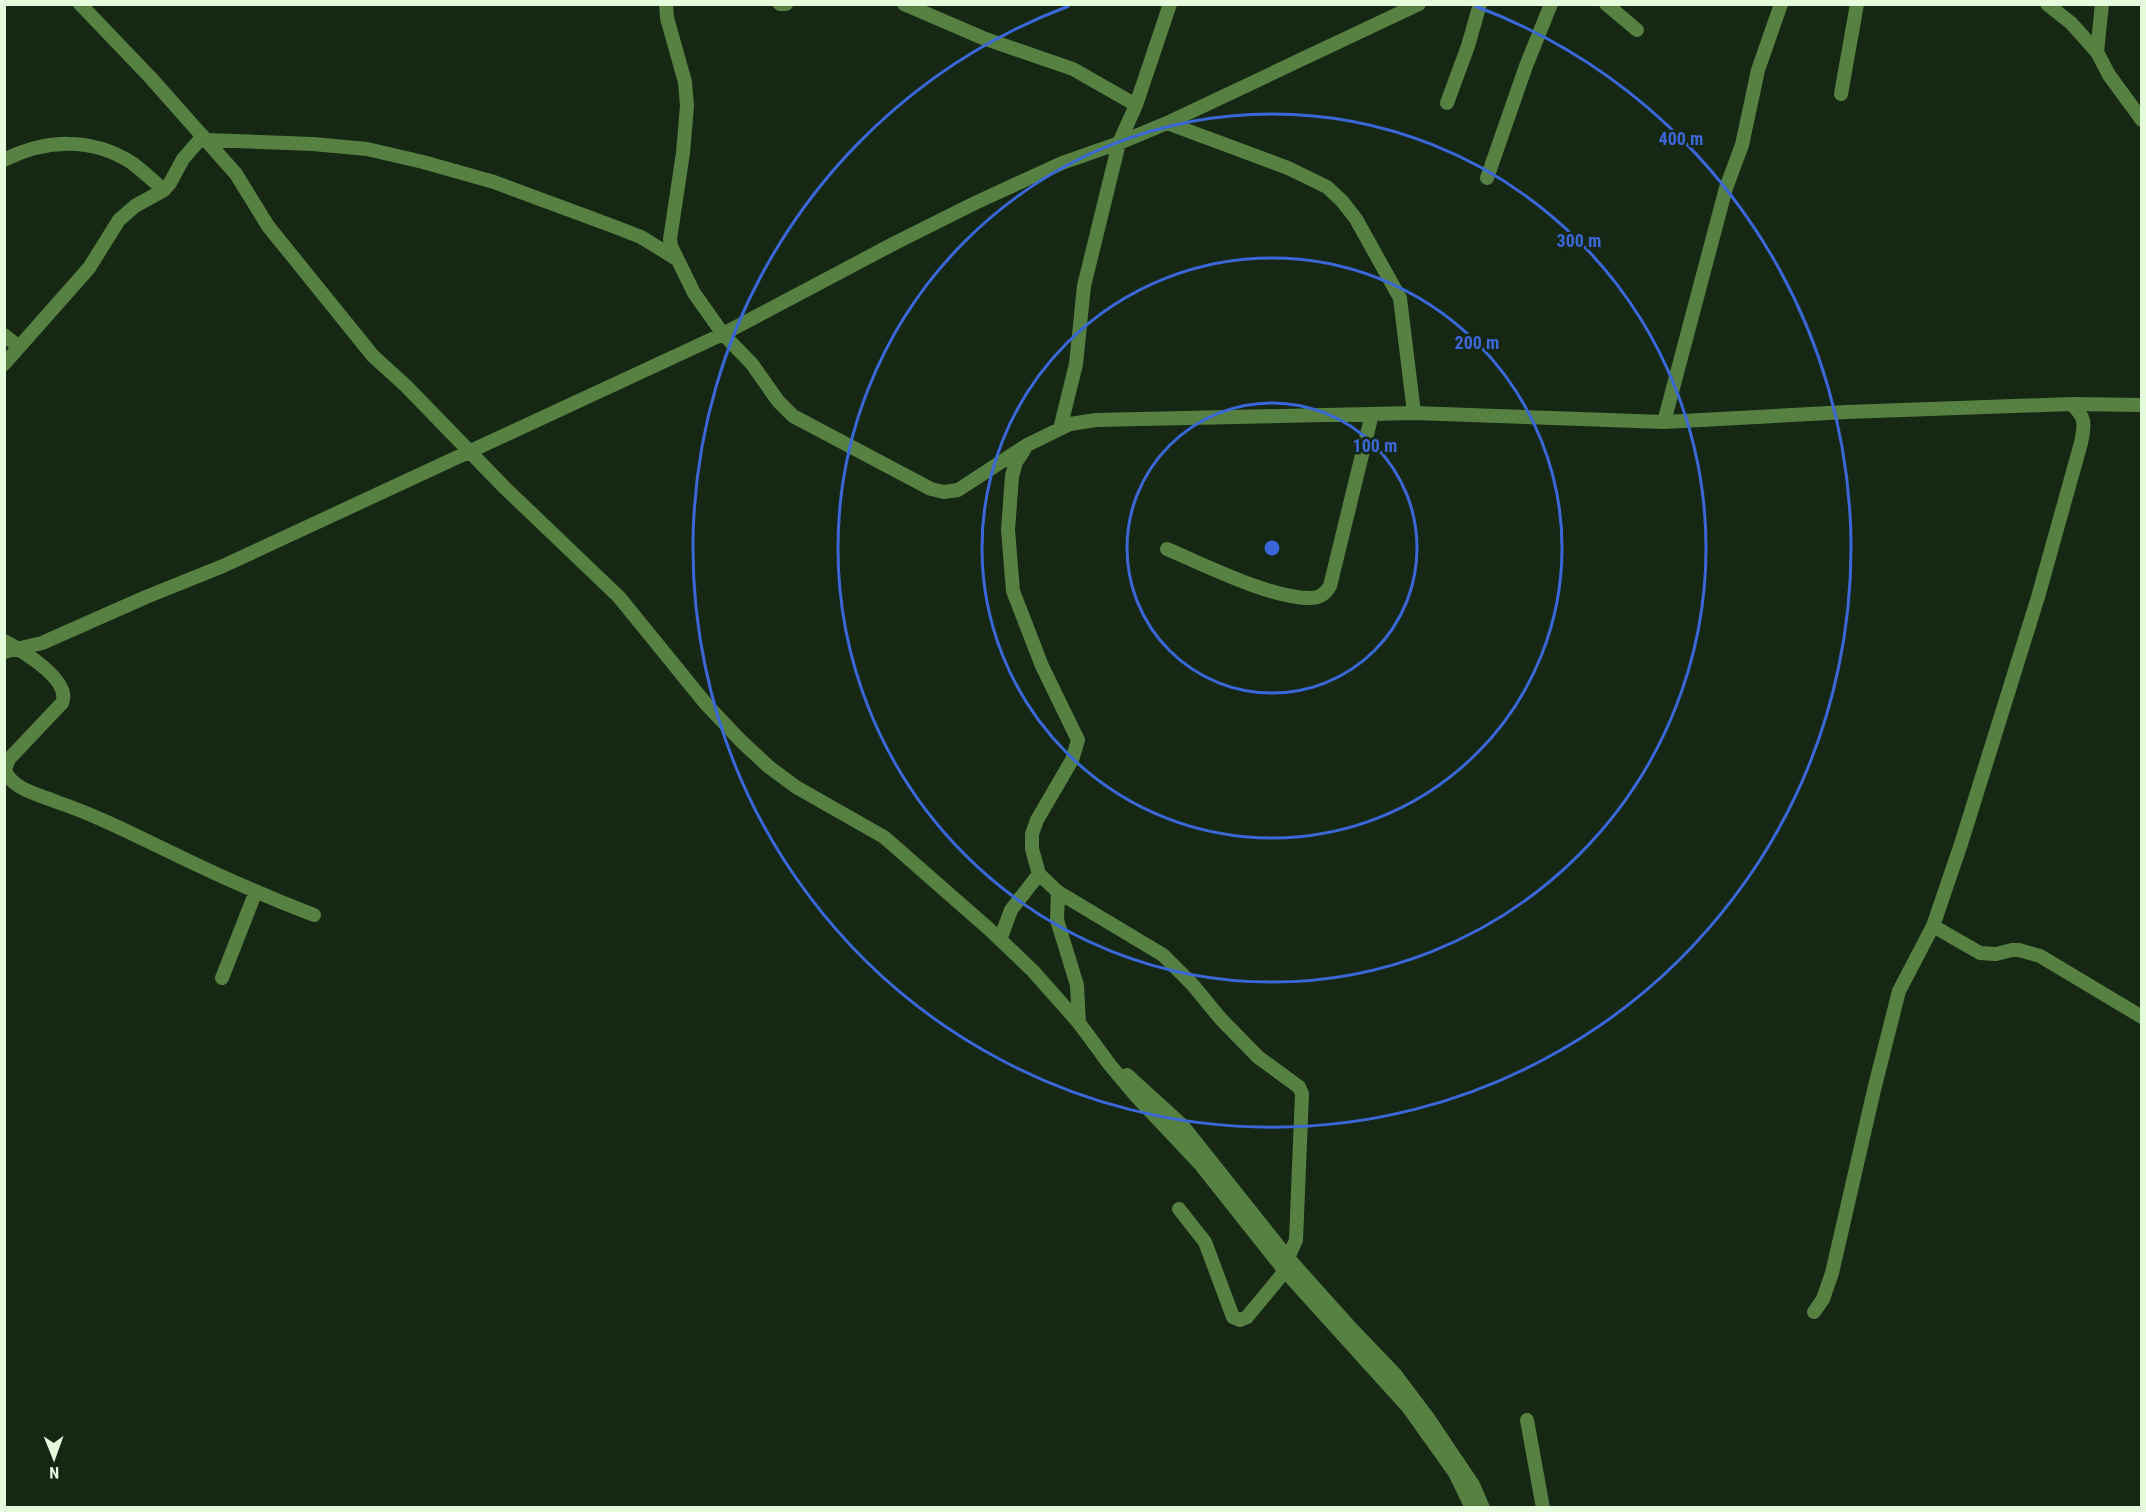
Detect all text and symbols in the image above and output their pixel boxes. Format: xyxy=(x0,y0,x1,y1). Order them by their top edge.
text: 400 m xyxy=(1659,128,1703,149)
text: 300 m xyxy=(1557,230,1601,251)
text: 200 m xyxy=(1455,332,1499,353)
text: 100 m xyxy=(1353,435,1397,456)
centre of rings xyxy=(1262,538,1282,558)
north arrow xyxy=(24,1428,84,1488)
text: N xyxy=(49,1463,59,1482)

